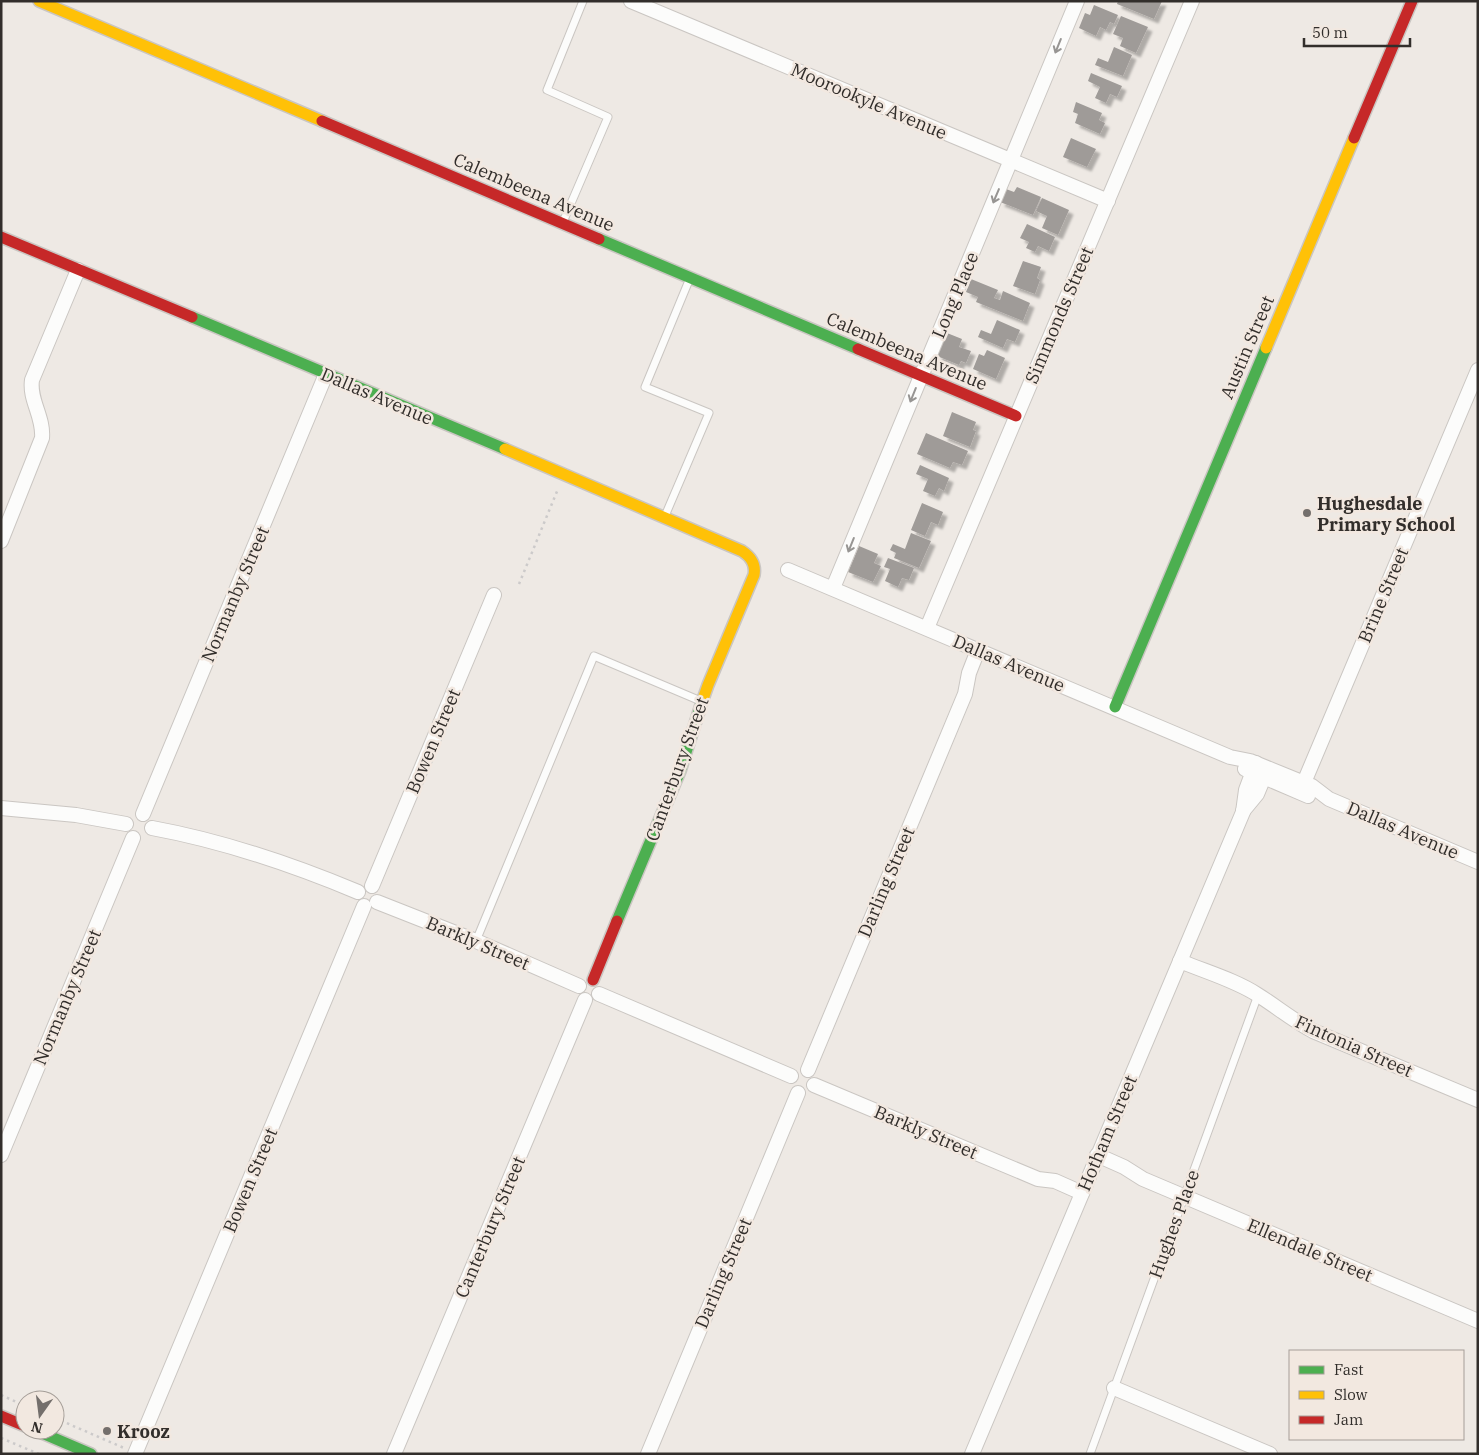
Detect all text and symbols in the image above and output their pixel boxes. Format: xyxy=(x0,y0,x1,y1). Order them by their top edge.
scale bar xyxy=(1304,15,1410,47)
text: 50 m xyxy=(1312,23,1348,42)
one-way arrow xyxy=(1053,38,1062,53)
street label: Moorookyle Avenue xyxy=(788,58,950,144)
street label: Calembeena Avenue xyxy=(450,148,618,236)
one-way arrow xyxy=(990,188,1000,203)
street label: Simmonds Street xyxy=(1020,243,1098,387)
street label: Long Place xyxy=(927,248,983,342)
street label: Austin Street xyxy=(1215,292,1279,402)
street label: Calembeena Avenue xyxy=(823,307,991,395)
street label: Dallas Avenue xyxy=(318,362,436,430)
one-way arrow xyxy=(908,387,918,402)
place label: Hughesdale Primary School xyxy=(1317,492,1455,536)
marker: Hughesdale Primary School xyxy=(1301,507,1313,519)
street label: Normanby Street xyxy=(196,522,274,666)
one-way arrow xyxy=(846,537,856,552)
street label: Brine Street xyxy=(1353,544,1413,646)
street label: Dallas Avenue xyxy=(950,629,1068,697)
street label: Bowen Street xyxy=(401,685,465,797)
street label: Canterbury Street xyxy=(640,694,714,844)
street label: Dallas Avenue xyxy=(1344,796,1462,864)
street label: Darling Street xyxy=(852,823,920,941)
street label: Barkly Street xyxy=(423,911,533,975)
street label: Normanby Street xyxy=(28,925,106,1069)
street label: Fintonia Street xyxy=(1292,1010,1416,1082)
street label: Hotham Street xyxy=(1072,1072,1142,1194)
street label: Barkly Street xyxy=(871,1100,981,1164)
street label: Bowen Street xyxy=(218,1124,282,1236)
street label: Canterbury Street xyxy=(450,1153,530,1301)
street label: Hughes Place xyxy=(1144,1166,1204,1282)
street label: Ellendale Street xyxy=(1244,1213,1376,1287)
street label: Darling Street xyxy=(689,1214,757,1332)
legend xyxy=(1289,1350,1464,1440)
text: Fast xyxy=(1334,1360,1364,1379)
text: Slow xyxy=(1334,1385,1368,1404)
north arrow xyxy=(15,1390,65,1440)
text: Jam xyxy=(1334,1410,1363,1429)
text: N xyxy=(29,1418,44,1438)
place label: Krooz xyxy=(117,1420,170,1443)
marker: Krooz xyxy=(101,1425,113,1437)

